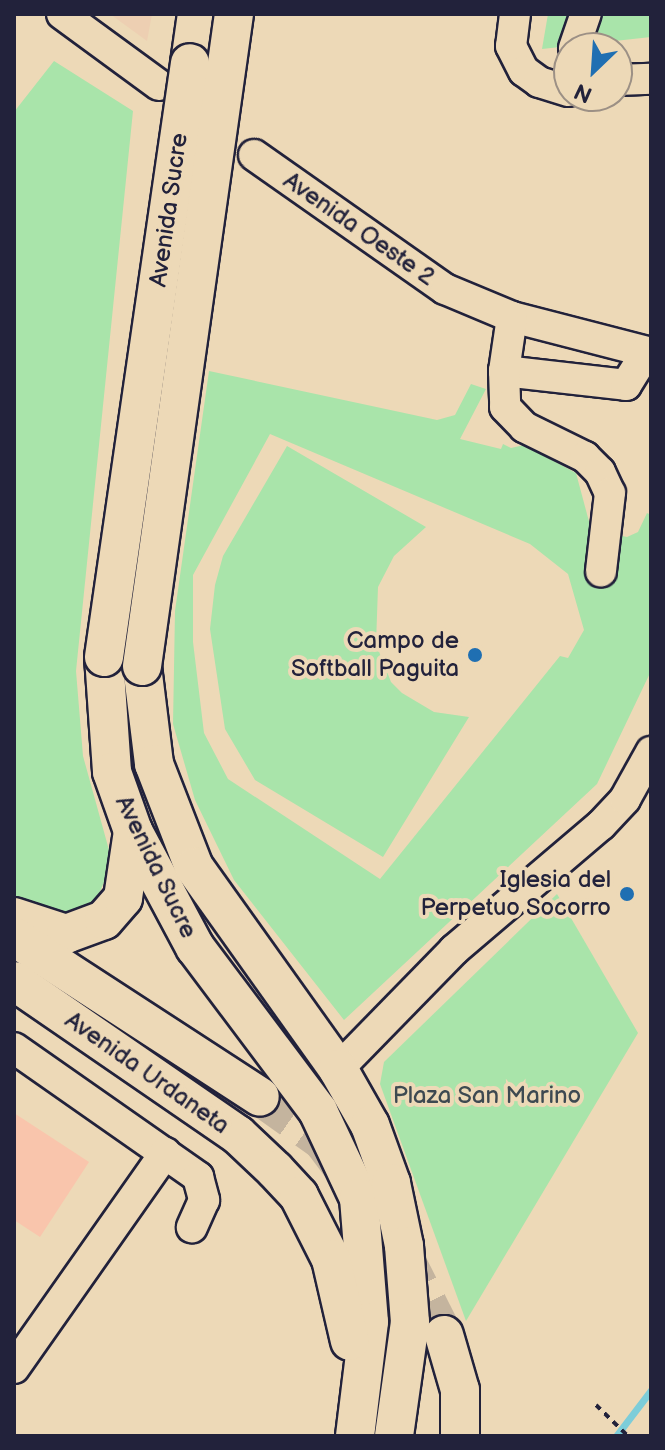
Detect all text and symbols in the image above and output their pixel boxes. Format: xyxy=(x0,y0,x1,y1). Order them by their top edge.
north arrow xyxy=(553,32,633,112)
text: N xyxy=(570,77,597,108)
street label: Avenida Sucre xyxy=(144,131,194,289)
street label: Avenida Oeste 2 xyxy=(278,166,440,292)
place label: Campo de Softball Paguita xyxy=(291,627,459,683)
marker: Campo de Softball Paguita xyxy=(466,646,484,664)
street label: Avenida Sucre xyxy=(109,791,203,943)
place label: Iglesia del Perpetuo Socorro xyxy=(420,866,611,922)
marker: Iglesia del Perpetuo Socorro xyxy=(618,885,636,903)
street label: Avenida Urdaneta xyxy=(59,1006,235,1140)
park label: Plaza San Marino xyxy=(393,1082,581,1110)

